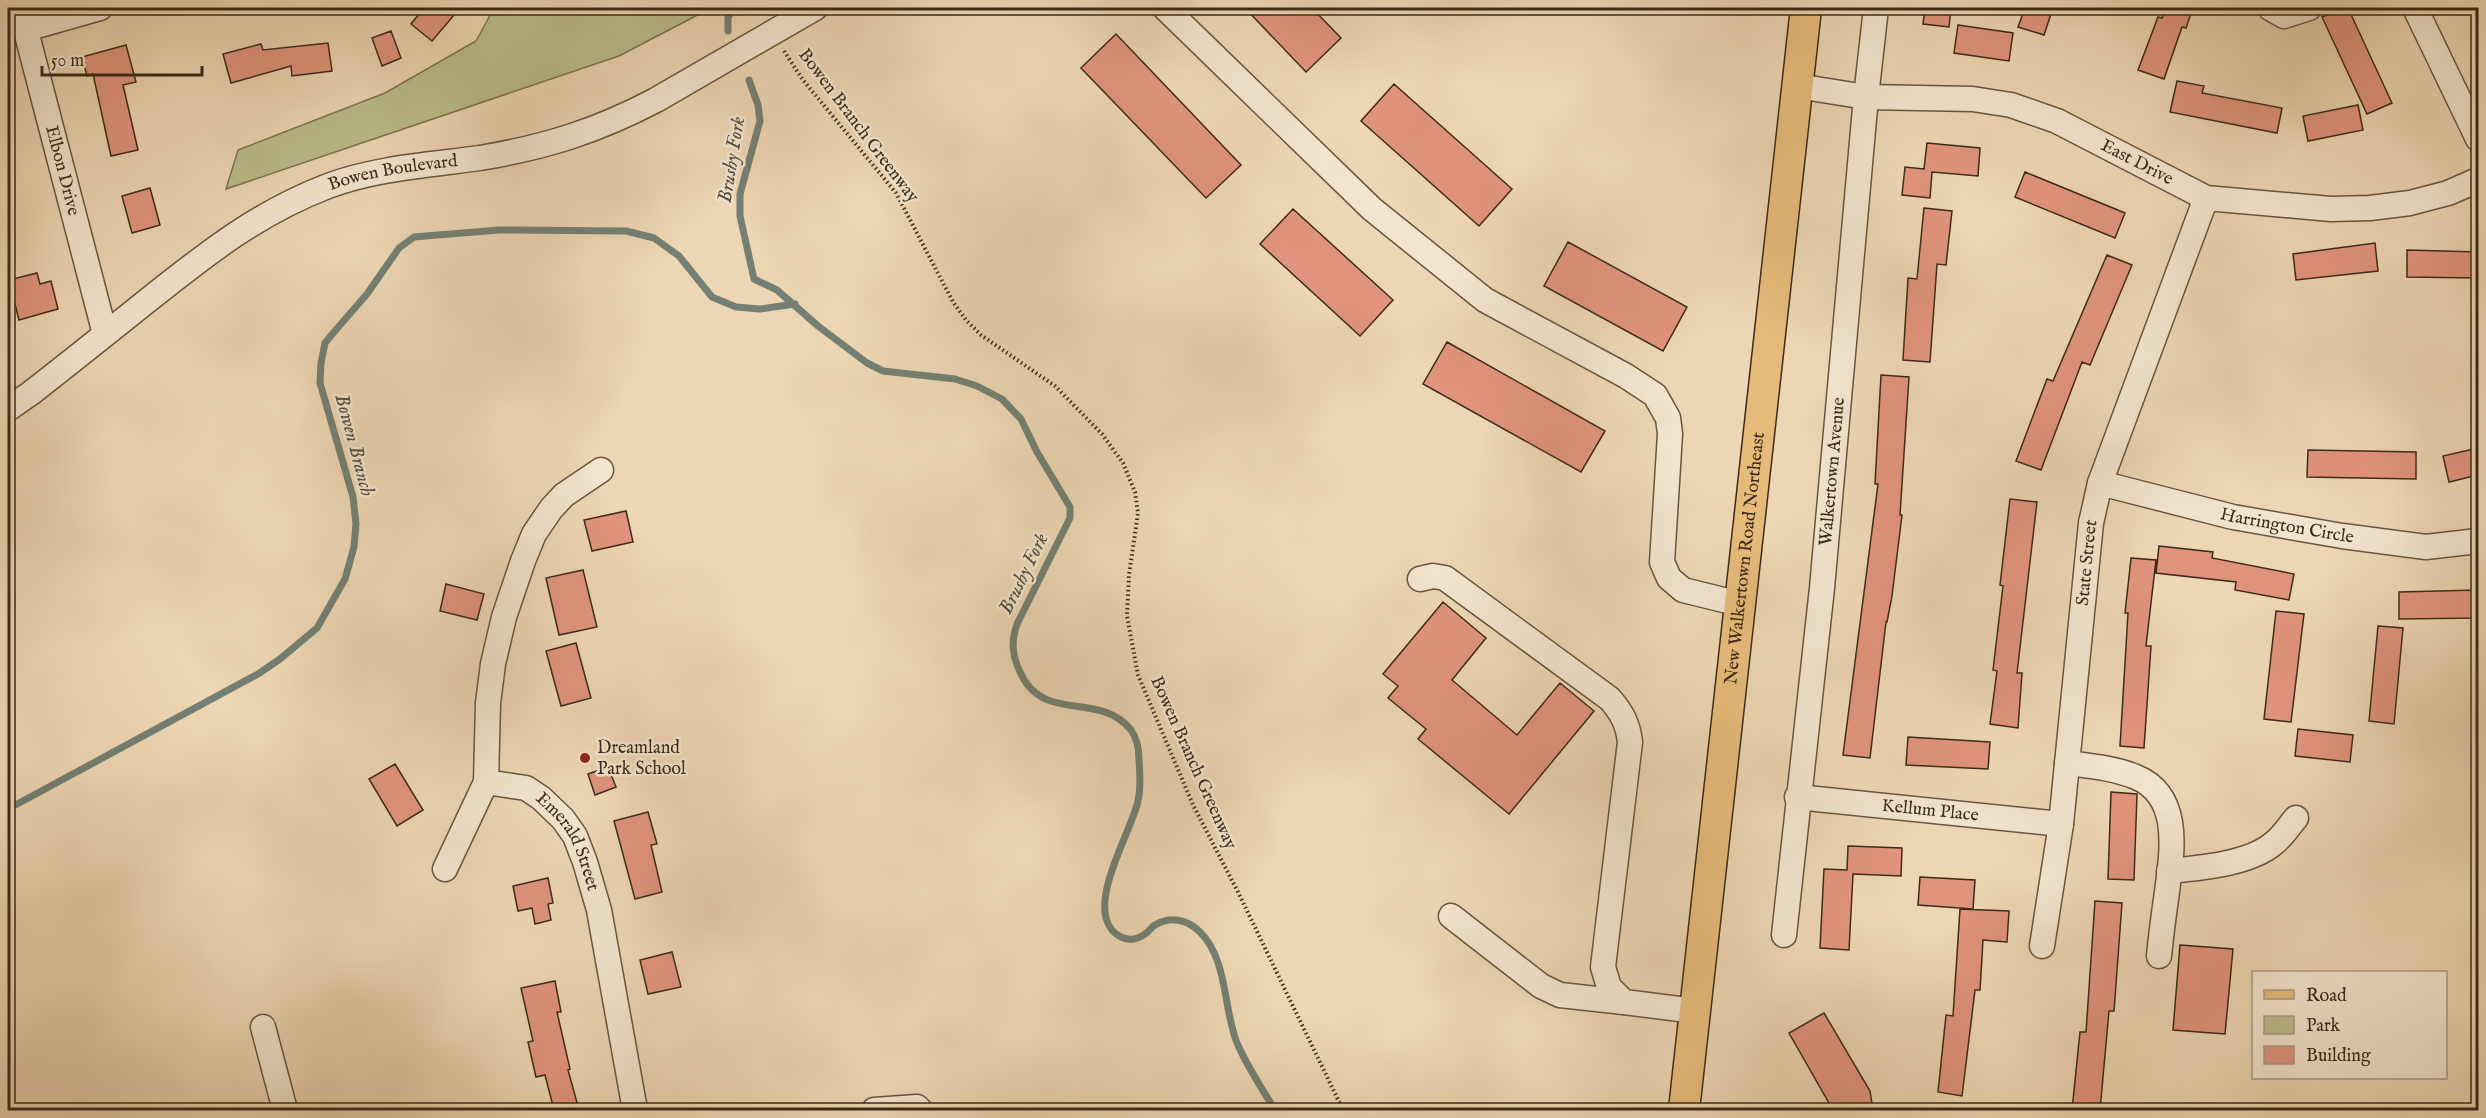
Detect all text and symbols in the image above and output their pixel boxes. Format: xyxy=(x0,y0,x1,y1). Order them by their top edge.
scale bar xyxy=(42,39,202,77)
street label: Bowen Branch Greenway xyxy=(792,44,924,208)
text: 50 m xyxy=(51,50,84,73)
water label: Brushy Fork xyxy=(713,115,751,205)
street label: Elbon Drive xyxy=(40,123,85,218)
street label: East Drive xyxy=(2097,134,2177,191)
street label: Bowen Boulevard xyxy=(325,149,459,196)
water label: Bowen Branch xyxy=(328,391,380,500)
street label: Walkertown Avenue xyxy=(1814,396,1851,547)
street label: New Walkertown Road Northeast xyxy=(1720,431,1770,686)
street label: Harrington Circle xyxy=(2218,503,2355,549)
street label: State Street xyxy=(2071,517,2103,607)
water label: Brushy Fork xyxy=(994,529,1054,619)
street label: Bowen Branch Greenway xyxy=(1144,673,1242,853)
place label: Dreamland Park School xyxy=(597,737,686,781)
marker: Dreamland Park School xyxy=(578,751,592,765)
street label: Emerald Street xyxy=(530,787,604,894)
street label: Kellum Place xyxy=(1881,794,1980,827)
legend xyxy=(2252,971,2447,1079)
text: Road xyxy=(2306,985,2347,1008)
text: Park xyxy=(2306,1015,2341,1038)
text: Building xyxy=(2306,1045,2371,1068)

